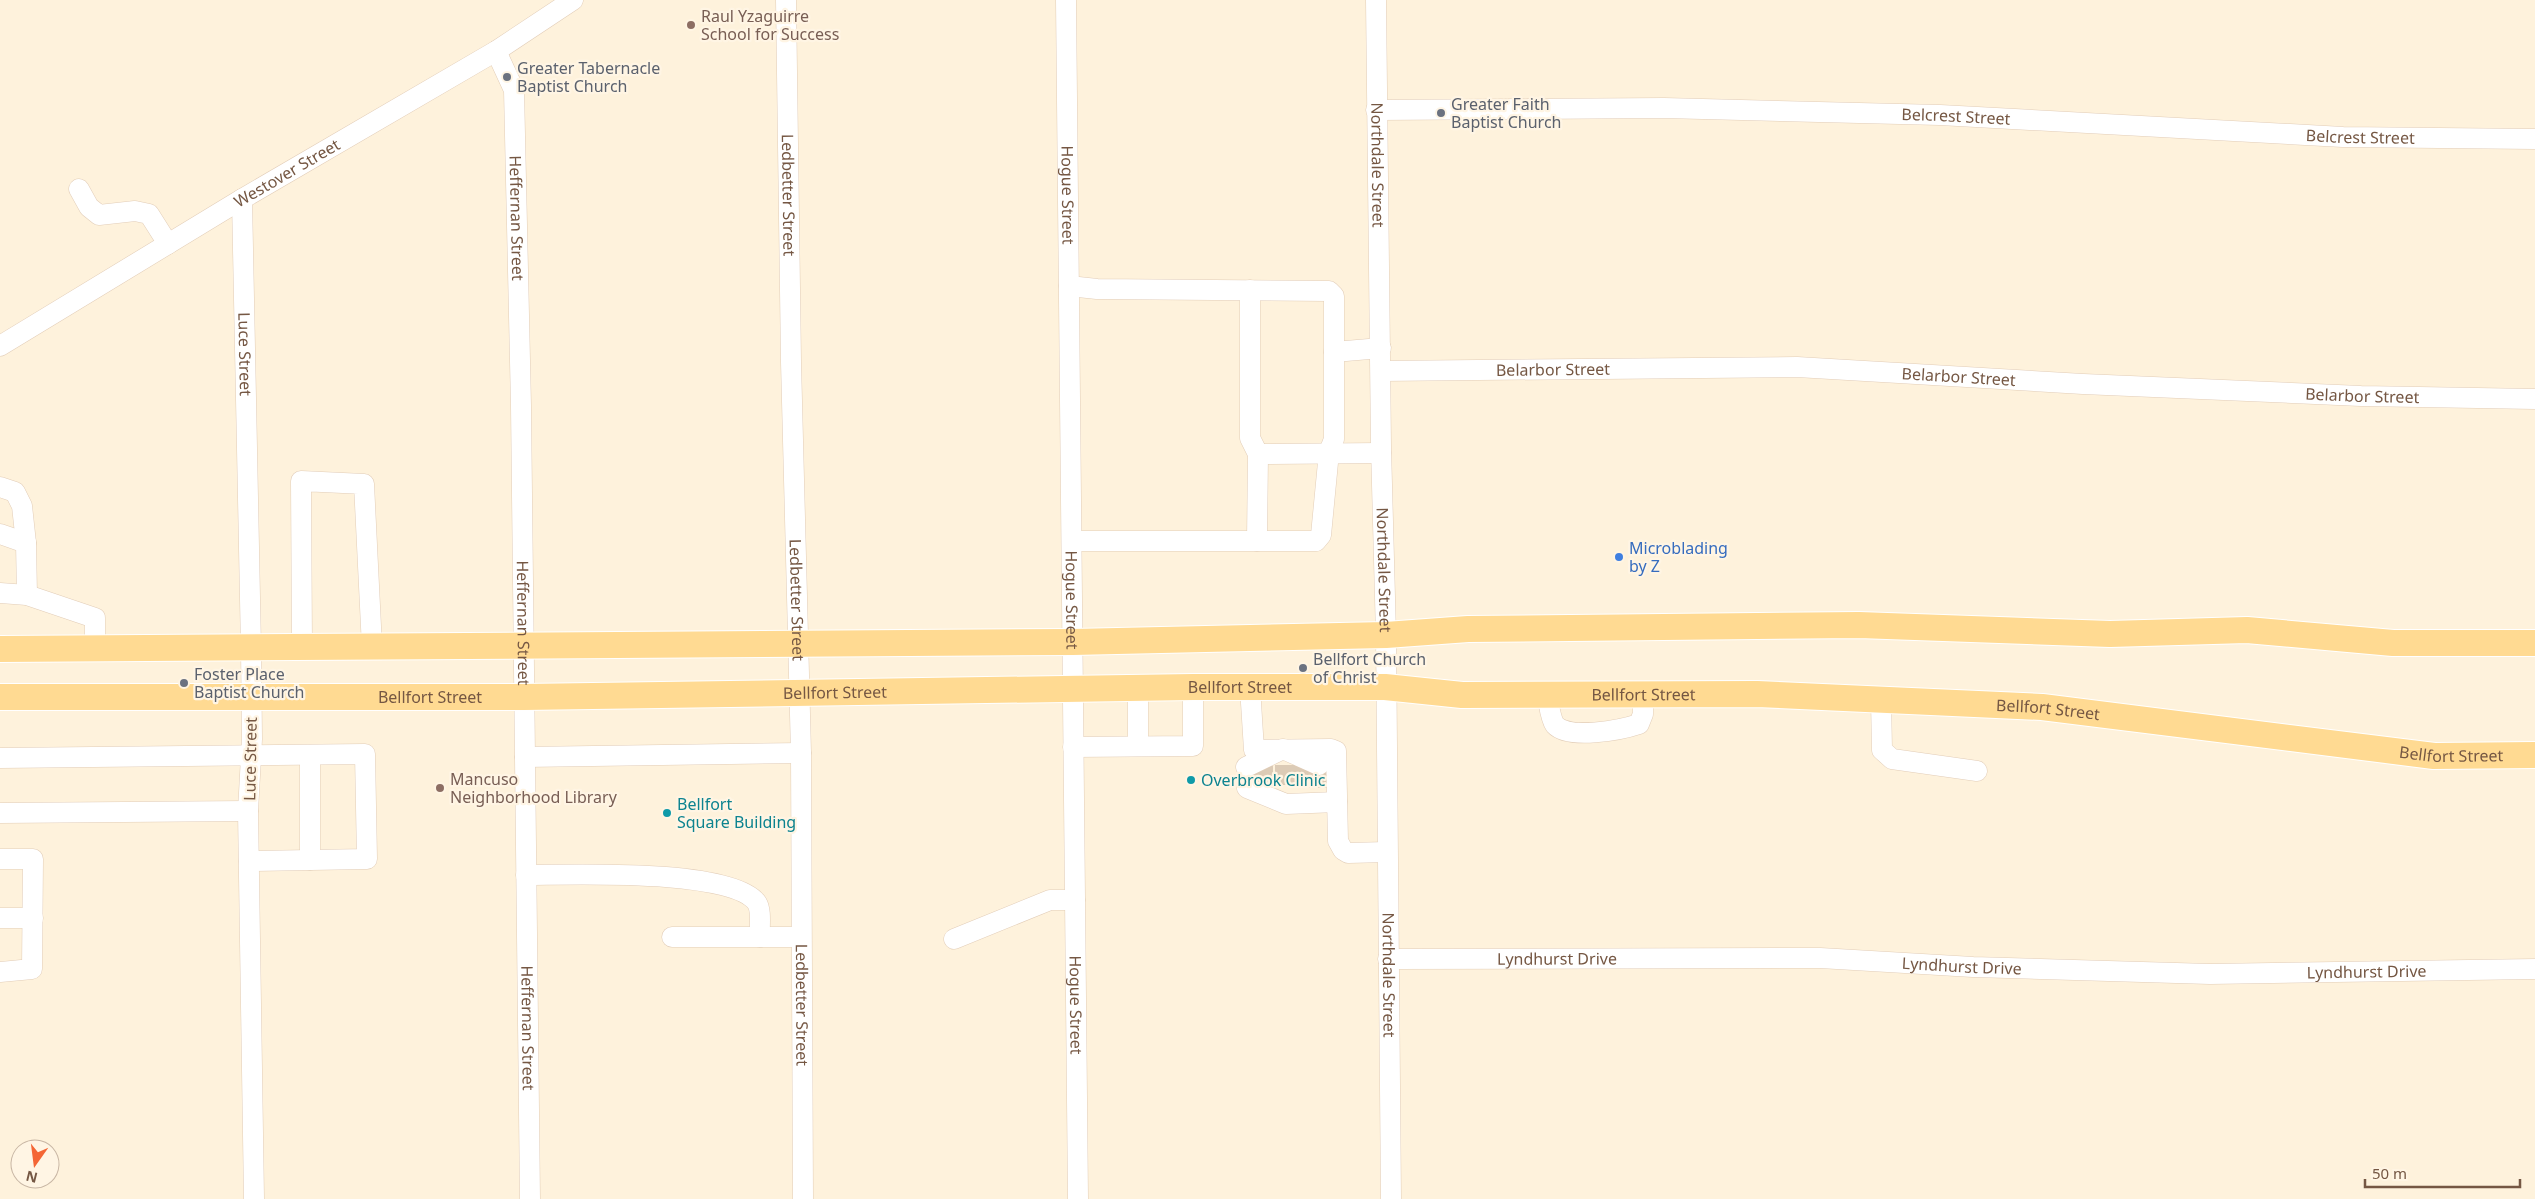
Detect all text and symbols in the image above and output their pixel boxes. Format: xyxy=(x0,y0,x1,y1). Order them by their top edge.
place label: Raul Yzaguirre School for Success xyxy=(701,5,839,45)
marker: Raul Yzaguirre School for Success xyxy=(685,19,697,31)
place label: Greater Tabernacle Baptist Church xyxy=(517,57,660,97)
marker: Greater Tabernacle Baptist Church xyxy=(501,71,513,83)
place label: Greater Faith Baptist Church xyxy=(1451,93,1561,133)
street label: Northdale Street xyxy=(1366,102,1390,228)
street label: Belcrest Street xyxy=(1901,103,2011,130)
marker: Greater Faith Baptist Church xyxy=(1435,107,1447,119)
street label: Belcrest Street xyxy=(2305,124,2415,149)
street label: Westover Street xyxy=(230,133,344,212)
street label: Ledbetter Street xyxy=(777,134,801,256)
street label: Hogue Street xyxy=(1056,145,1079,245)
street label: Heffernan Street xyxy=(504,155,529,281)
street label: Luce Street xyxy=(233,312,257,396)
street label: Belarbor Street xyxy=(1496,358,1610,381)
street label: Belarbor Street xyxy=(1901,362,2017,391)
street label: Belarbor Street xyxy=(2305,383,2420,408)
street label: Northdale Street xyxy=(1372,507,1397,633)
place label: Microblading by Z xyxy=(1629,537,1728,577)
street label: Ledbetter Street xyxy=(785,539,810,661)
street label: Hogue Street xyxy=(1061,550,1084,650)
marker: Microblading by Z xyxy=(1613,551,1625,563)
street label: Heffernan Street xyxy=(512,560,535,686)
place label: Bellfort Church of Christ xyxy=(1313,648,1426,688)
marker: Bellfort Church of Christ xyxy=(1297,662,1309,674)
place label: Foster Place Baptist Church xyxy=(194,663,304,703)
street label: Bellfort Street xyxy=(1188,676,1292,698)
marker: Foster Place Baptist Church xyxy=(178,677,190,689)
street label: Bellfort Street xyxy=(783,681,887,704)
street label: Bellfort Street xyxy=(1591,683,1696,706)
street label: Bellfort Street xyxy=(378,686,482,708)
street label: Bellfort Street xyxy=(1996,694,2101,725)
street label: Luce Street xyxy=(238,717,262,801)
street label: Bellfort Street xyxy=(2398,741,2504,767)
place label: Mancuso Neighborhood Library xyxy=(450,768,618,808)
place label: Overbrook Clinic xyxy=(1201,769,1326,791)
marker: Overbrook Clinic xyxy=(1185,774,1197,786)
marker: Mancuso Neighborhood Library xyxy=(434,782,446,794)
place label: Bellfort Square Building xyxy=(677,793,796,833)
marker: Bellfort Square Building xyxy=(661,807,673,819)
street label: Northdale Street xyxy=(1377,912,1401,1038)
street label: Ledbetter Street xyxy=(791,944,813,1066)
street label: Lyndhurst Drive xyxy=(1497,947,1617,970)
street label: Lyndhurst Drive xyxy=(1901,952,2022,979)
street label: Hogue Street xyxy=(1065,955,1088,1055)
street label: Lyndhurst Drive xyxy=(2306,960,2427,984)
street label: Heffernan Street xyxy=(516,965,540,1091)
north arrow xyxy=(10,1139,60,1189)
scale bar xyxy=(2365,1156,2520,1188)
text: 50 m xyxy=(2372,1163,2407,1183)
text: N xyxy=(24,1167,40,1188)

